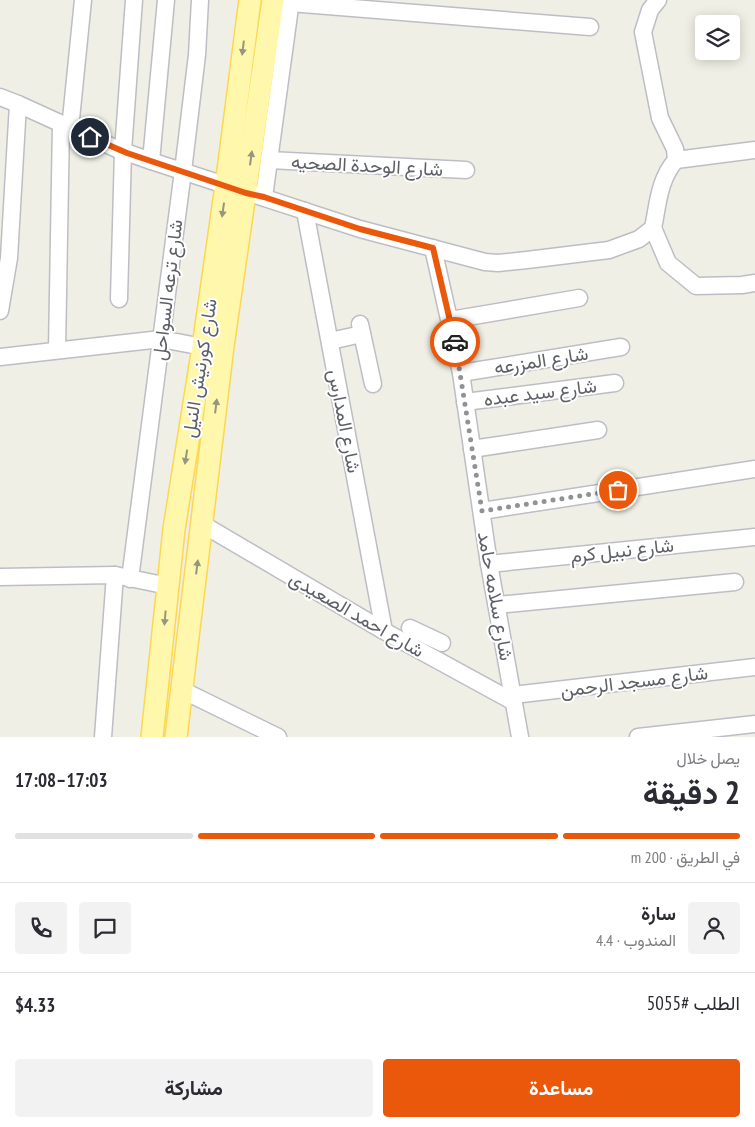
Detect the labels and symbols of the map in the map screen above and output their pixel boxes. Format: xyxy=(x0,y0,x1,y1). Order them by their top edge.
one-way arrow xyxy=(239,41,247,57)
pin xyxy=(69,116,111,158)
street label: شارع الوحدة الصحيه xyxy=(290,149,444,182)
one-way arrow xyxy=(247,150,255,166)
one-way arrow xyxy=(219,202,227,218)
street label: شارع ترعه السواحل xyxy=(146,218,189,362)
street label: شارع كورنيش النيل xyxy=(176,297,223,440)
courier xyxy=(430,317,480,367)
street label: شارع المزرعه xyxy=(492,341,590,380)
street label: شارع المدارس xyxy=(322,367,367,475)
street label: شارع سيد عبده xyxy=(482,373,598,412)
one-way arrow xyxy=(212,397,220,413)
one-way arrow xyxy=(181,449,189,465)
pin xyxy=(597,469,639,511)
street label: شارع سلامه حامد xyxy=(472,530,519,663)
street label: شارع نبيل كرم xyxy=(569,533,675,568)
one-way arrow xyxy=(193,559,201,575)
street label: شارع احمد الصعيدى xyxy=(285,566,429,663)
one-way arrow xyxy=(161,610,169,626)
street label: شارع مسجد الرحمن xyxy=(559,660,709,703)

